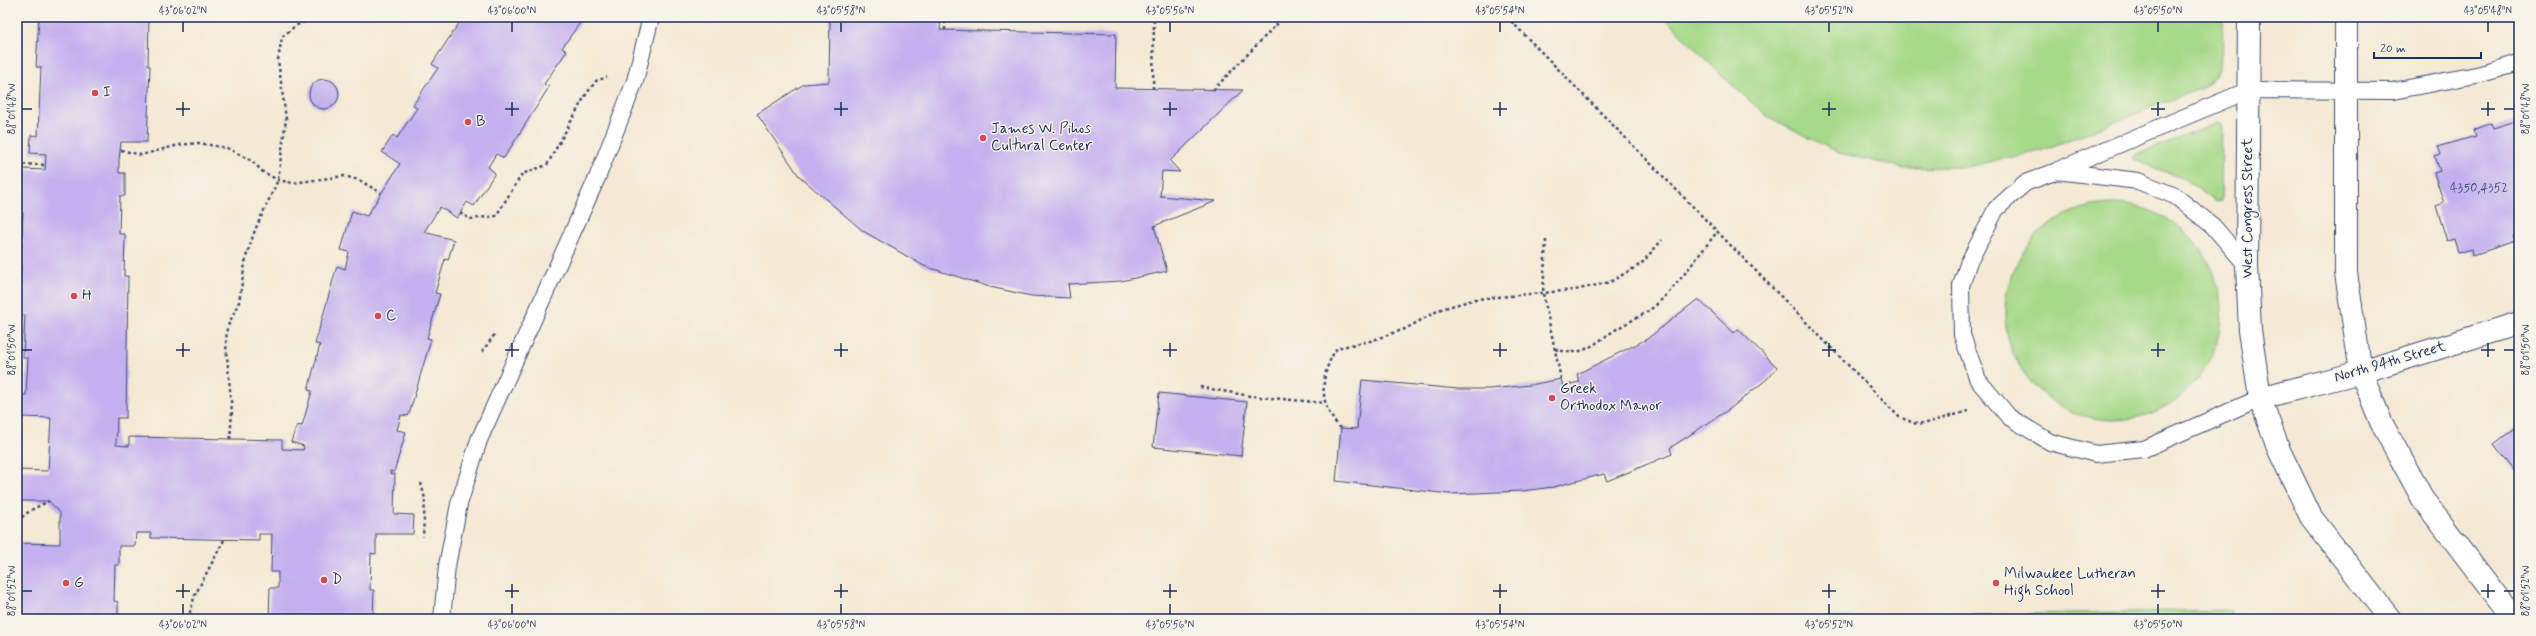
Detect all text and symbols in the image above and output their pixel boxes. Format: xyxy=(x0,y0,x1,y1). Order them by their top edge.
text: 43°06'02"N xyxy=(159,4,207,18)
text: 43°06'00"N xyxy=(488,4,536,18)
text: 43°05'58"N xyxy=(817,4,865,18)
text: 43°05'56"N xyxy=(1146,4,1194,18)
text: 43°05'54"N xyxy=(1476,4,1525,18)
text: 43°05'52"N xyxy=(1805,4,1853,18)
text: 43°05'50"N xyxy=(2134,4,2183,18)
text: 43°05'48"N xyxy=(2464,4,2512,18)
scale bar xyxy=(2374,34,2481,60)
text: 20 m xyxy=(2380,41,2406,57)
place label: I xyxy=(103,83,111,103)
text: 88°01'48"W xyxy=(5,84,19,134)
text: 88°01'48"W xyxy=(2519,84,2533,134)
marker: I xyxy=(90,88,100,98)
place label: B xyxy=(476,112,486,132)
marker: B xyxy=(463,117,473,127)
place label: James W. Pihos Cultural Center xyxy=(991,119,1092,156)
marker: James W. Pihos Cultural Center xyxy=(978,133,988,143)
street label: West Congress Street xyxy=(2238,138,2259,278)
house number: 4350,4352 xyxy=(2450,180,2508,197)
place label: H xyxy=(82,286,92,306)
marker: H xyxy=(69,291,79,301)
place label: C xyxy=(386,306,397,326)
marker: C xyxy=(373,311,383,321)
text: 88°01'50"W xyxy=(5,325,19,375)
text: 88°01'50"W xyxy=(2519,325,2533,375)
street label: North 94th Street xyxy=(2332,336,2448,387)
place label: Greek Orthodox Manor xyxy=(1560,379,1662,416)
marker: Greek Orthodox Manor xyxy=(1547,393,1557,403)
place label: Milwaukee Lutheran High School xyxy=(2004,564,2136,602)
text: 88°01'52"W xyxy=(5,566,19,616)
text: 88°01'52"W xyxy=(2519,566,2533,616)
place label: D xyxy=(332,570,342,590)
place label: G xyxy=(74,573,84,593)
marker: D xyxy=(319,575,329,585)
marker: G xyxy=(61,578,71,588)
marker: Milwaukee Lutheran High School xyxy=(1991,578,2001,588)
text: 43°06'02"N xyxy=(159,618,207,632)
text: 43°06'00"N xyxy=(488,618,536,632)
text: 43°05'58"N xyxy=(817,618,865,632)
text: 43°05'56"N xyxy=(1146,618,1194,632)
text: 43°05'54"N xyxy=(1476,618,1525,632)
text: 43°05'52"N xyxy=(1805,618,1853,632)
text: 43°05'50"N xyxy=(2134,618,2183,632)

